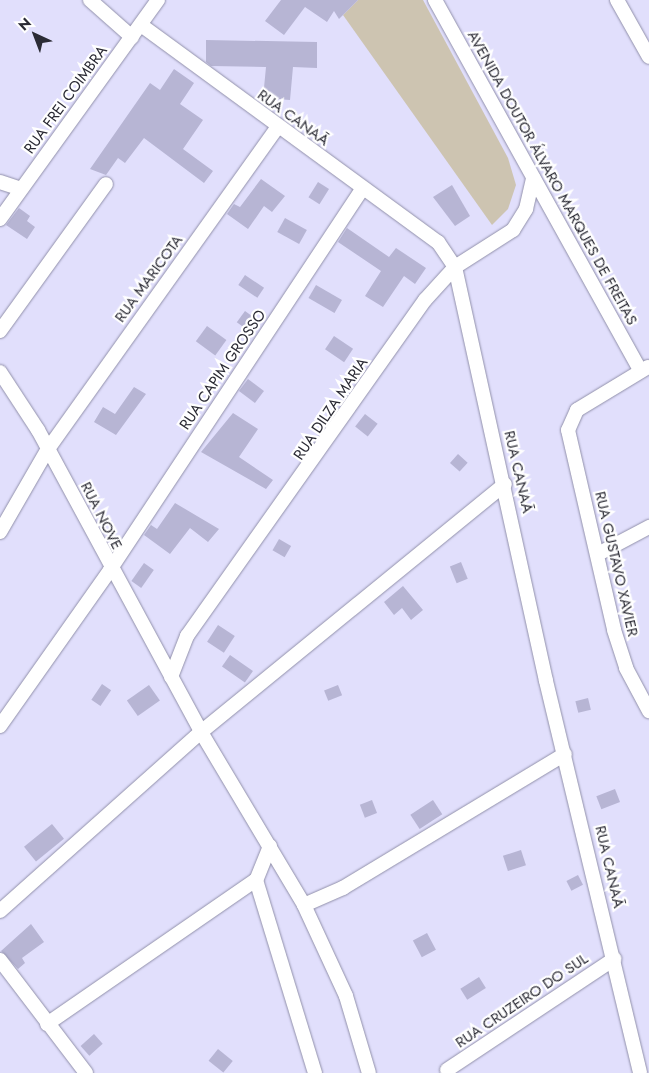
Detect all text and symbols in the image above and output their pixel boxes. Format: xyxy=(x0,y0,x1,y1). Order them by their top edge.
north arrow xyxy=(10,10,60,60)
text: N xyxy=(14,13,36,35)
street label: AVENIDA DOUTOR ÁLVARO MARQUES DE FREITAS xyxy=(463,28,641,328)
street label: RUA FREI COIMBRA xyxy=(21,42,111,158)
street label: RUA CANAÃ xyxy=(254,86,332,150)
street label: RUA MARICOTA xyxy=(111,232,187,326)
street label: RUA CAPIM GROSSO xyxy=(176,307,270,433)
street label: RUA DILZA MARIA xyxy=(290,354,372,464)
street label: RUA CANAÃ xyxy=(500,429,536,515)
street label: RUA NOVE xyxy=(76,479,126,553)
street label: RUA GUSTAVO XAVIER xyxy=(591,490,641,638)
street label: RUA CANAÃ xyxy=(591,824,627,910)
street label: RUA CRUZEIRO DO SUL xyxy=(452,950,592,1052)

